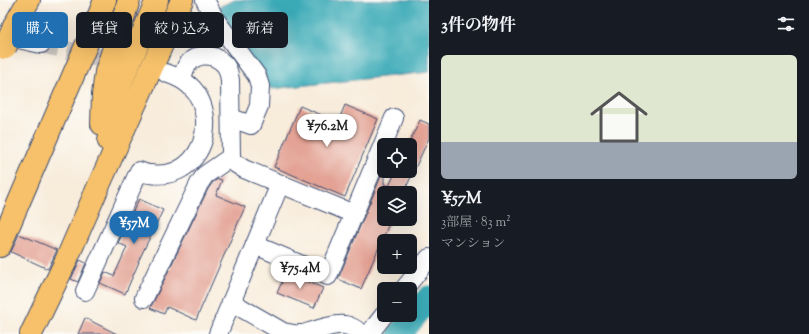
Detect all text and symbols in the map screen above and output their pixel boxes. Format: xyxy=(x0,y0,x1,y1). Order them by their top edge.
chip: 購入 xyxy=(12,12,68,48)
chip: 賃貸 xyxy=(76,12,132,48)
chip: 絞り込み xyxy=(140,12,224,48)
chip: 新着 xyxy=(232,12,288,48)
icon: filters xyxy=(775,13,797,35)
text: 3件の物件 xyxy=(441,14,516,38)
icon: home xyxy=(583,81,655,153)
pin: ¥76.2M xyxy=(294,114,360,148)
text: ¥76.2M xyxy=(306,118,348,136)
map controls xyxy=(377,138,417,322)
button: locate xyxy=(377,138,417,178)
button: layers xyxy=(377,186,417,226)
text: ¥57M xyxy=(441,187,482,211)
pin: ¥57M xyxy=(110,211,158,245)
text: 3部屋 · 83 m² xyxy=(441,214,511,232)
text: ¥57M xyxy=(118,215,150,233)
button: + xyxy=(377,234,417,274)
text: マンション xyxy=(441,235,505,253)
pin: ¥75.4M xyxy=(267,256,333,290)
text: ¥75.4M xyxy=(279,260,321,278)
button: − xyxy=(377,282,417,322)

